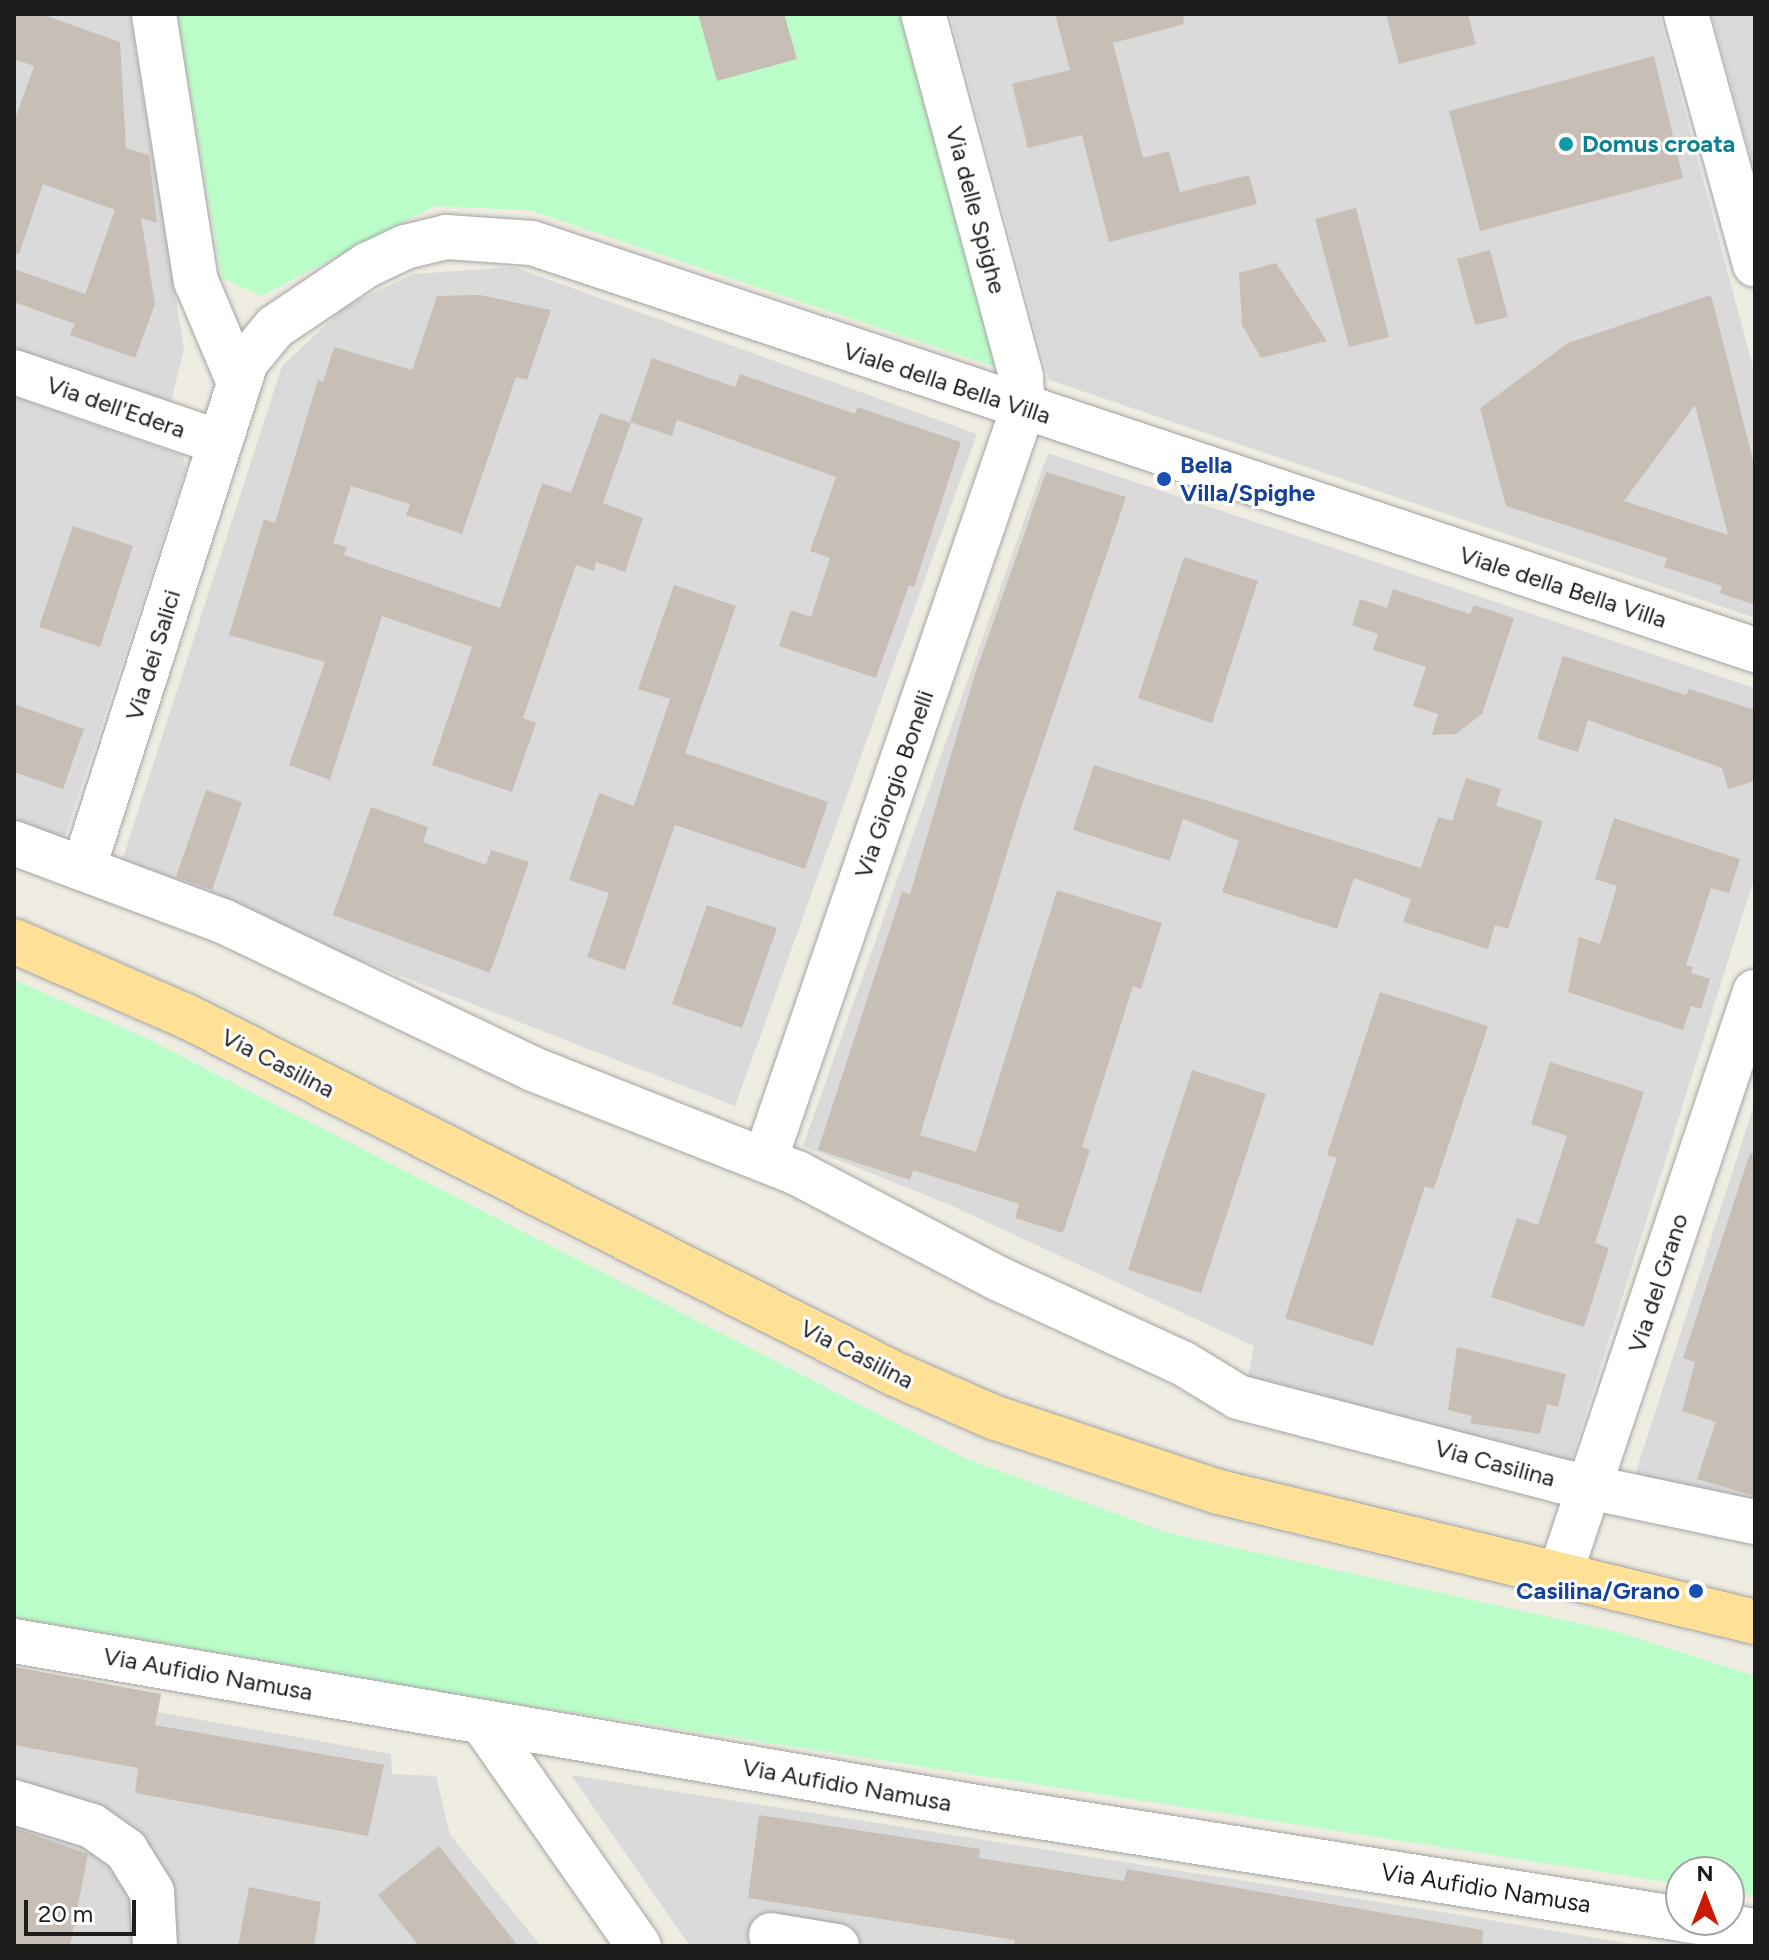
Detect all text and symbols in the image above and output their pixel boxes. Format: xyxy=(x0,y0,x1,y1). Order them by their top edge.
street label: Via delle Spighe xyxy=(940,123,1012,297)
place label: Domus croata xyxy=(1582,130,1735,158)
marker: Domus croata xyxy=(1557,135,1575,153)
street label: Viale della Bella Villa xyxy=(840,336,1054,430)
street label: Via dell'Edera xyxy=(43,370,189,444)
place label: Bella Villa/Spighe xyxy=(1180,451,1315,507)
marker: Bella Villa/Spighe xyxy=(1155,470,1173,488)
street label: Viale della Bella Villa xyxy=(1456,540,1670,634)
street label: Via dei Salici xyxy=(119,586,187,724)
street label: Via Giorgio Bonelli xyxy=(848,686,940,882)
street label: Via Casilina xyxy=(217,1022,339,1104)
street label: Via del Grano xyxy=(1622,1210,1694,1356)
street label: Via Casilina xyxy=(796,1313,918,1395)
street label: Via Casilina xyxy=(1432,1433,1558,1493)
place label: Casilina/Grano xyxy=(1516,1577,1680,1605)
marker: Casilina/Grano xyxy=(1687,1582,1705,1600)
street label: Via Aufidio Namusa xyxy=(101,1641,315,1707)
street label: Via Aufidio Namusa xyxy=(740,1752,954,1818)
north arrow xyxy=(1665,1856,1745,1936)
street label: Via Aufidio Namusa xyxy=(1379,1857,1593,1919)
text: N xyxy=(1696,1860,1714,1887)
scale bar xyxy=(28,1884,140,1934)
text: 20 m xyxy=(38,1899,93,1928)

